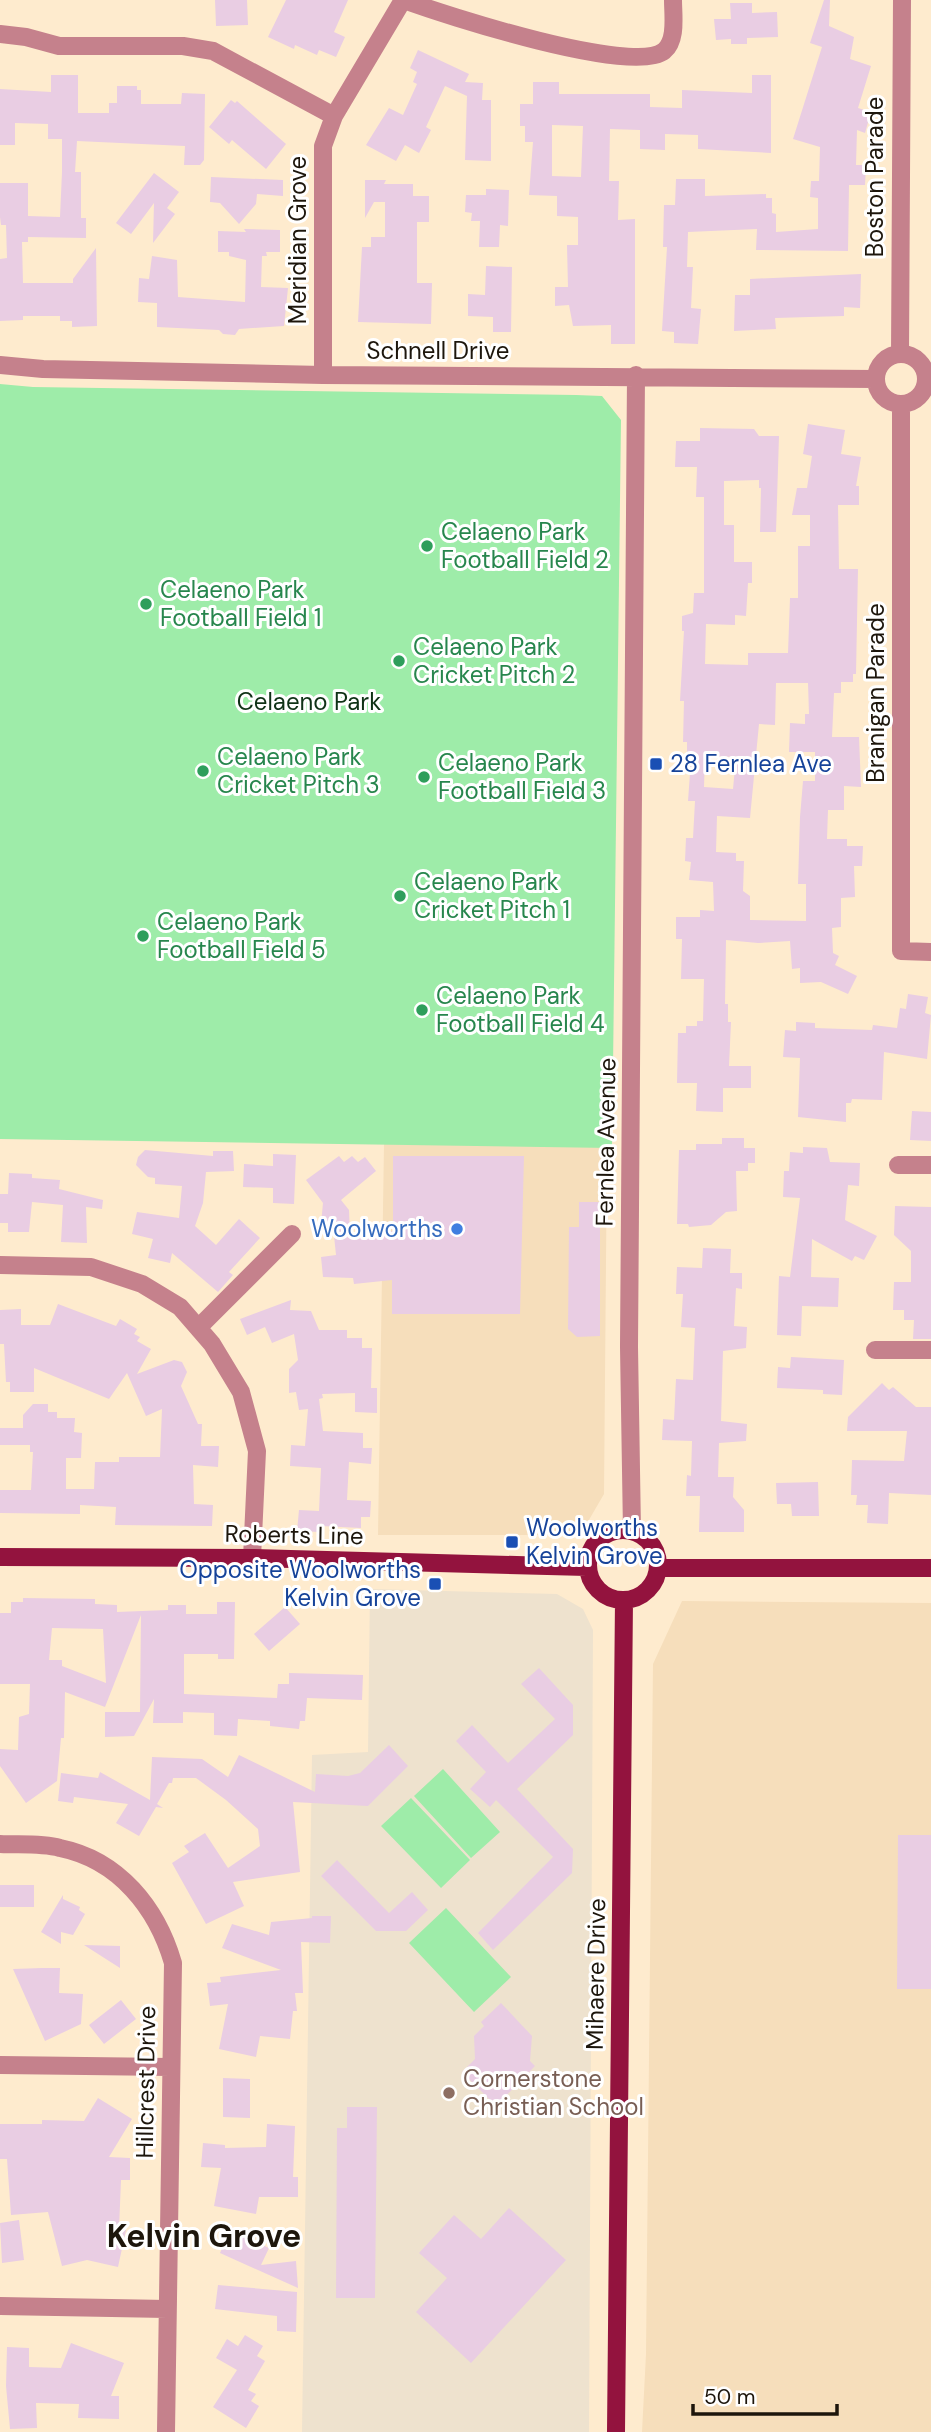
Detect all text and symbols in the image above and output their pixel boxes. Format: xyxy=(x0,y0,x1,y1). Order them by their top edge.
street label: Boston Parade xyxy=(859,97,890,257)
street label: Meridian Grove xyxy=(282,156,313,324)
street label: Schnell Drive xyxy=(367,335,509,366)
place label: Celaeno Park Football Field 2 xyxy=(441,516,609,575)
marker: Celaeno Park Football Field 2 xyxy=(419,538,435,554)
place label: Celaeno Park Football Field 1 xyxy=(160,574,321,633)
marker: Celaeno Park Football Field 1 xyxy=(138,596,154,612)
street label: Branigan Parade xyxy=(860,603,891,783)
place label: Celaeno Park Cricket Pitch 2 xyxy=(413,631,575,690)
marker: Celaeno Park Cricket Pitch 2 xyxy=(391,653,407,669)
park label: Celaeno Park xyxy=(237,686,381,717)
place label: Celaeno Park Cricket Pitch 3 xyxy=(217,741,380,800)
place label: Celaeno Park Football Field 3 xyxy=(438,747,606,806)
place label: 28 Fernlea Ave xyxy=(670,748,832,779)
marker: 28 Fernlea Ave xyxy=(648,756,664,772)
marker: Celaeno Park Cricket Pitch 3 xyxy=(195,763,211,779)
marker: Celaeno Park Football Field 3 xyxy=(416,769,432,785)
place label: Celaeno Park Cricket Pitch 1 xyxy=(414,866,570,925)
marker: Celaeno Park Cricket Pitch 1 xyxy=(392,888,408,904)
place label: Celaeno Park Football Field 5 xyxy=(157,906,326,965)
marker: Celaeno Park Football Field 5 xyxy=(135,928,151,944)
place label: Celaeno Park Football Field 4 xyxy=(436,980,604,1039)
marker: Celaeno Park Football Field 4 xyxy=(414,1002,430,1018)
street label: Fernlea Avenue xyxy=(589,1057,622,1227)
place label: Woolworths xyxy=(311,1213,443,1244)
marker: Woolworths xyxy=(449,1221,465,1237)
place label: Woolworths Kelvin Grove xyxy=(526,1512,663,1571)
street label: Roberts Line xyxy=(224,1518,364,1551)
marker: Woolworths Kelvin Grove xyxy=(504,1534,520,1550)
place label: Opposite Woolworths Kelvin Grove xyxy=(179,1554,421,1613)
marker: Opposite Woolworths Kelvin Grove xyxy=(427,1576,443,1592)
street label: Mihaere Drive xyxy=(579,1898,612,2050)
street label: Hillcrest Drive xyxy=(129,2005,162,2159)
place label: Cornerstone Christian School xyxy=(463,2063,644,2122)
marker: Cornerstone Christian School xyxy=(441,2085,457,2101)
district label: Kelvin Grove xyxy=(107,2215,301,2257)
scale bar xyxy=(693,2372,836,2416)
text: 50 m xyxy=(704,2383,755,2411)

